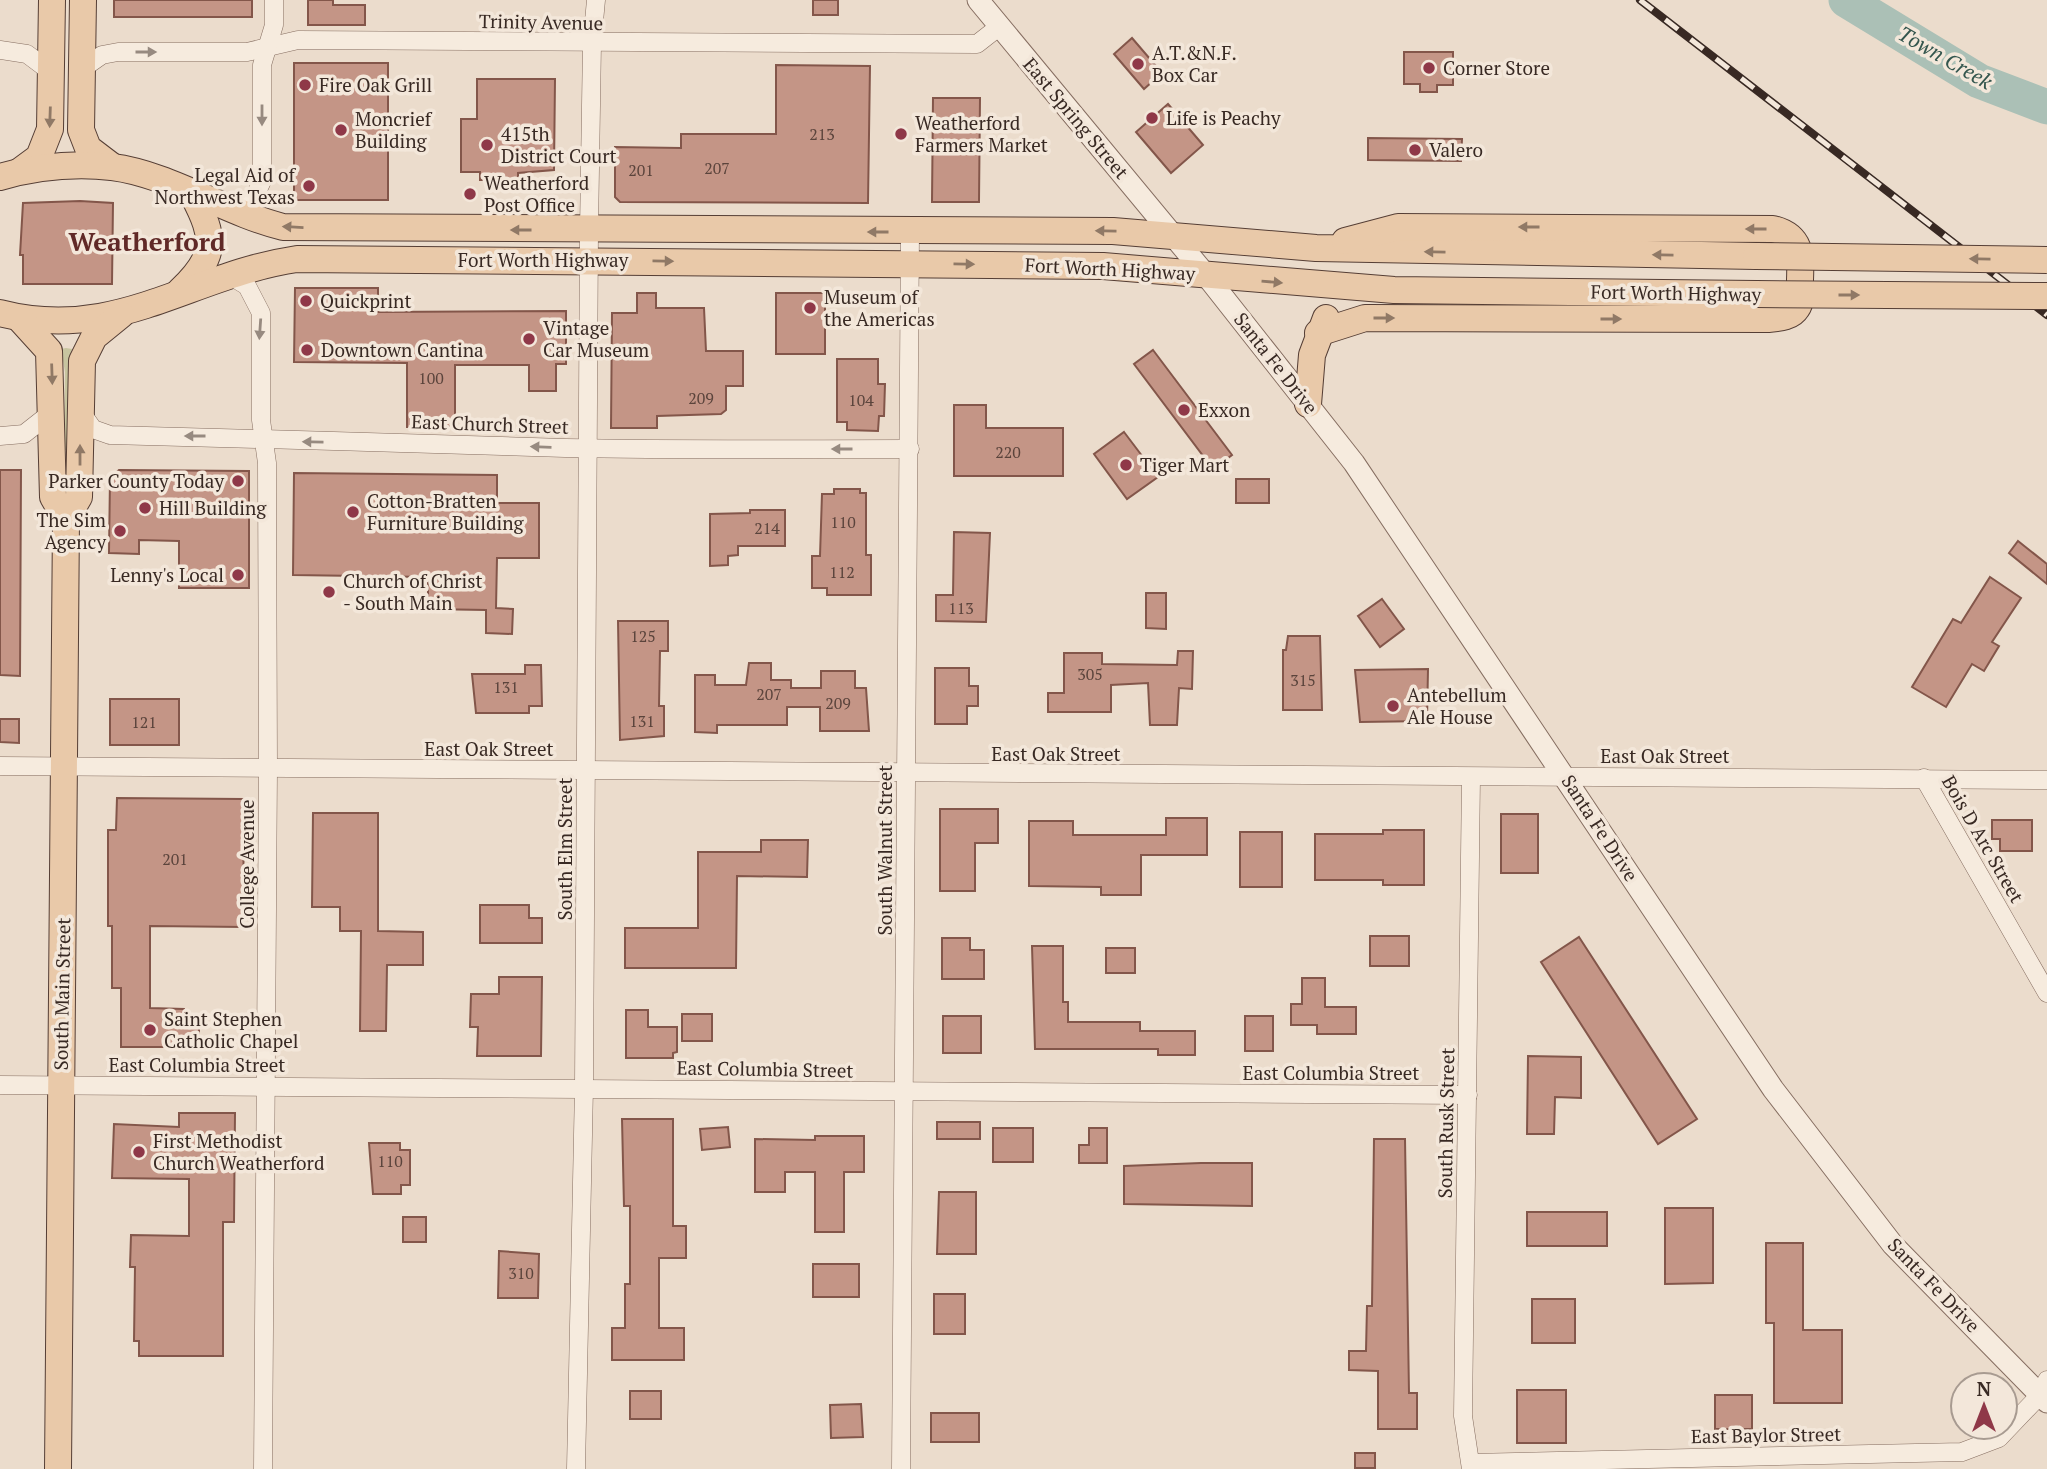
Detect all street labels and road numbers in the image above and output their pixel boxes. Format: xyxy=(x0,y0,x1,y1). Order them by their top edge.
street label: Trinity Avenue xyxy=(479,8,603,35)
street label: East Spring Street xyxy=(1018,52,1135,184)
street label: Fort Worth Highway xyxy=(458,247,629,272)
street label: Fort Worth Highway xyxy=(1024,252,1196,285)
street label: Fort Worth Highway xyxy=(1590,279,1762,306)
street label: Santa Fe Drive xyxy=(1229,307,1324,419)
street label: East Church Street xyxy=(411,408,569,439)
street label: East Oak Street xyxy=(424,736,554,761)
street label: East Oak Street xyxy=(991,741,1121,766)
street label: East Oak Street xyxy=(1600,743,1730,768)
street label: South Walnut Street xyxy=(872,765,897,935)
street label: Santa Fe Drive xyxy=(1557,770,1644,886)
street label: Bois D Arc Street xyxy=(1937,771,2030,907)
street label: South Elm Street xyxy=(552,778,577,920)
street label: College Avenue xyxy=(234,799,259,929)
street label: South Main Street xyxy=(48,917,75,1071)
street label: South Rusk Street xyxy=(1432,1047,1459,1199)
street label: East Columbia Street xyxy=(109,1052,285,1077)
street label: East Columbia Street xyxy=(676,1054,854,1083)
street label: East Columbia Street xyxy=(1243,1060,1419,1085)
street label: Santa Fe Drive xyxy=(1883,1232,1986,1337)
street label: East Baylor Street xyxy=(1691,1421,1841,1448)

